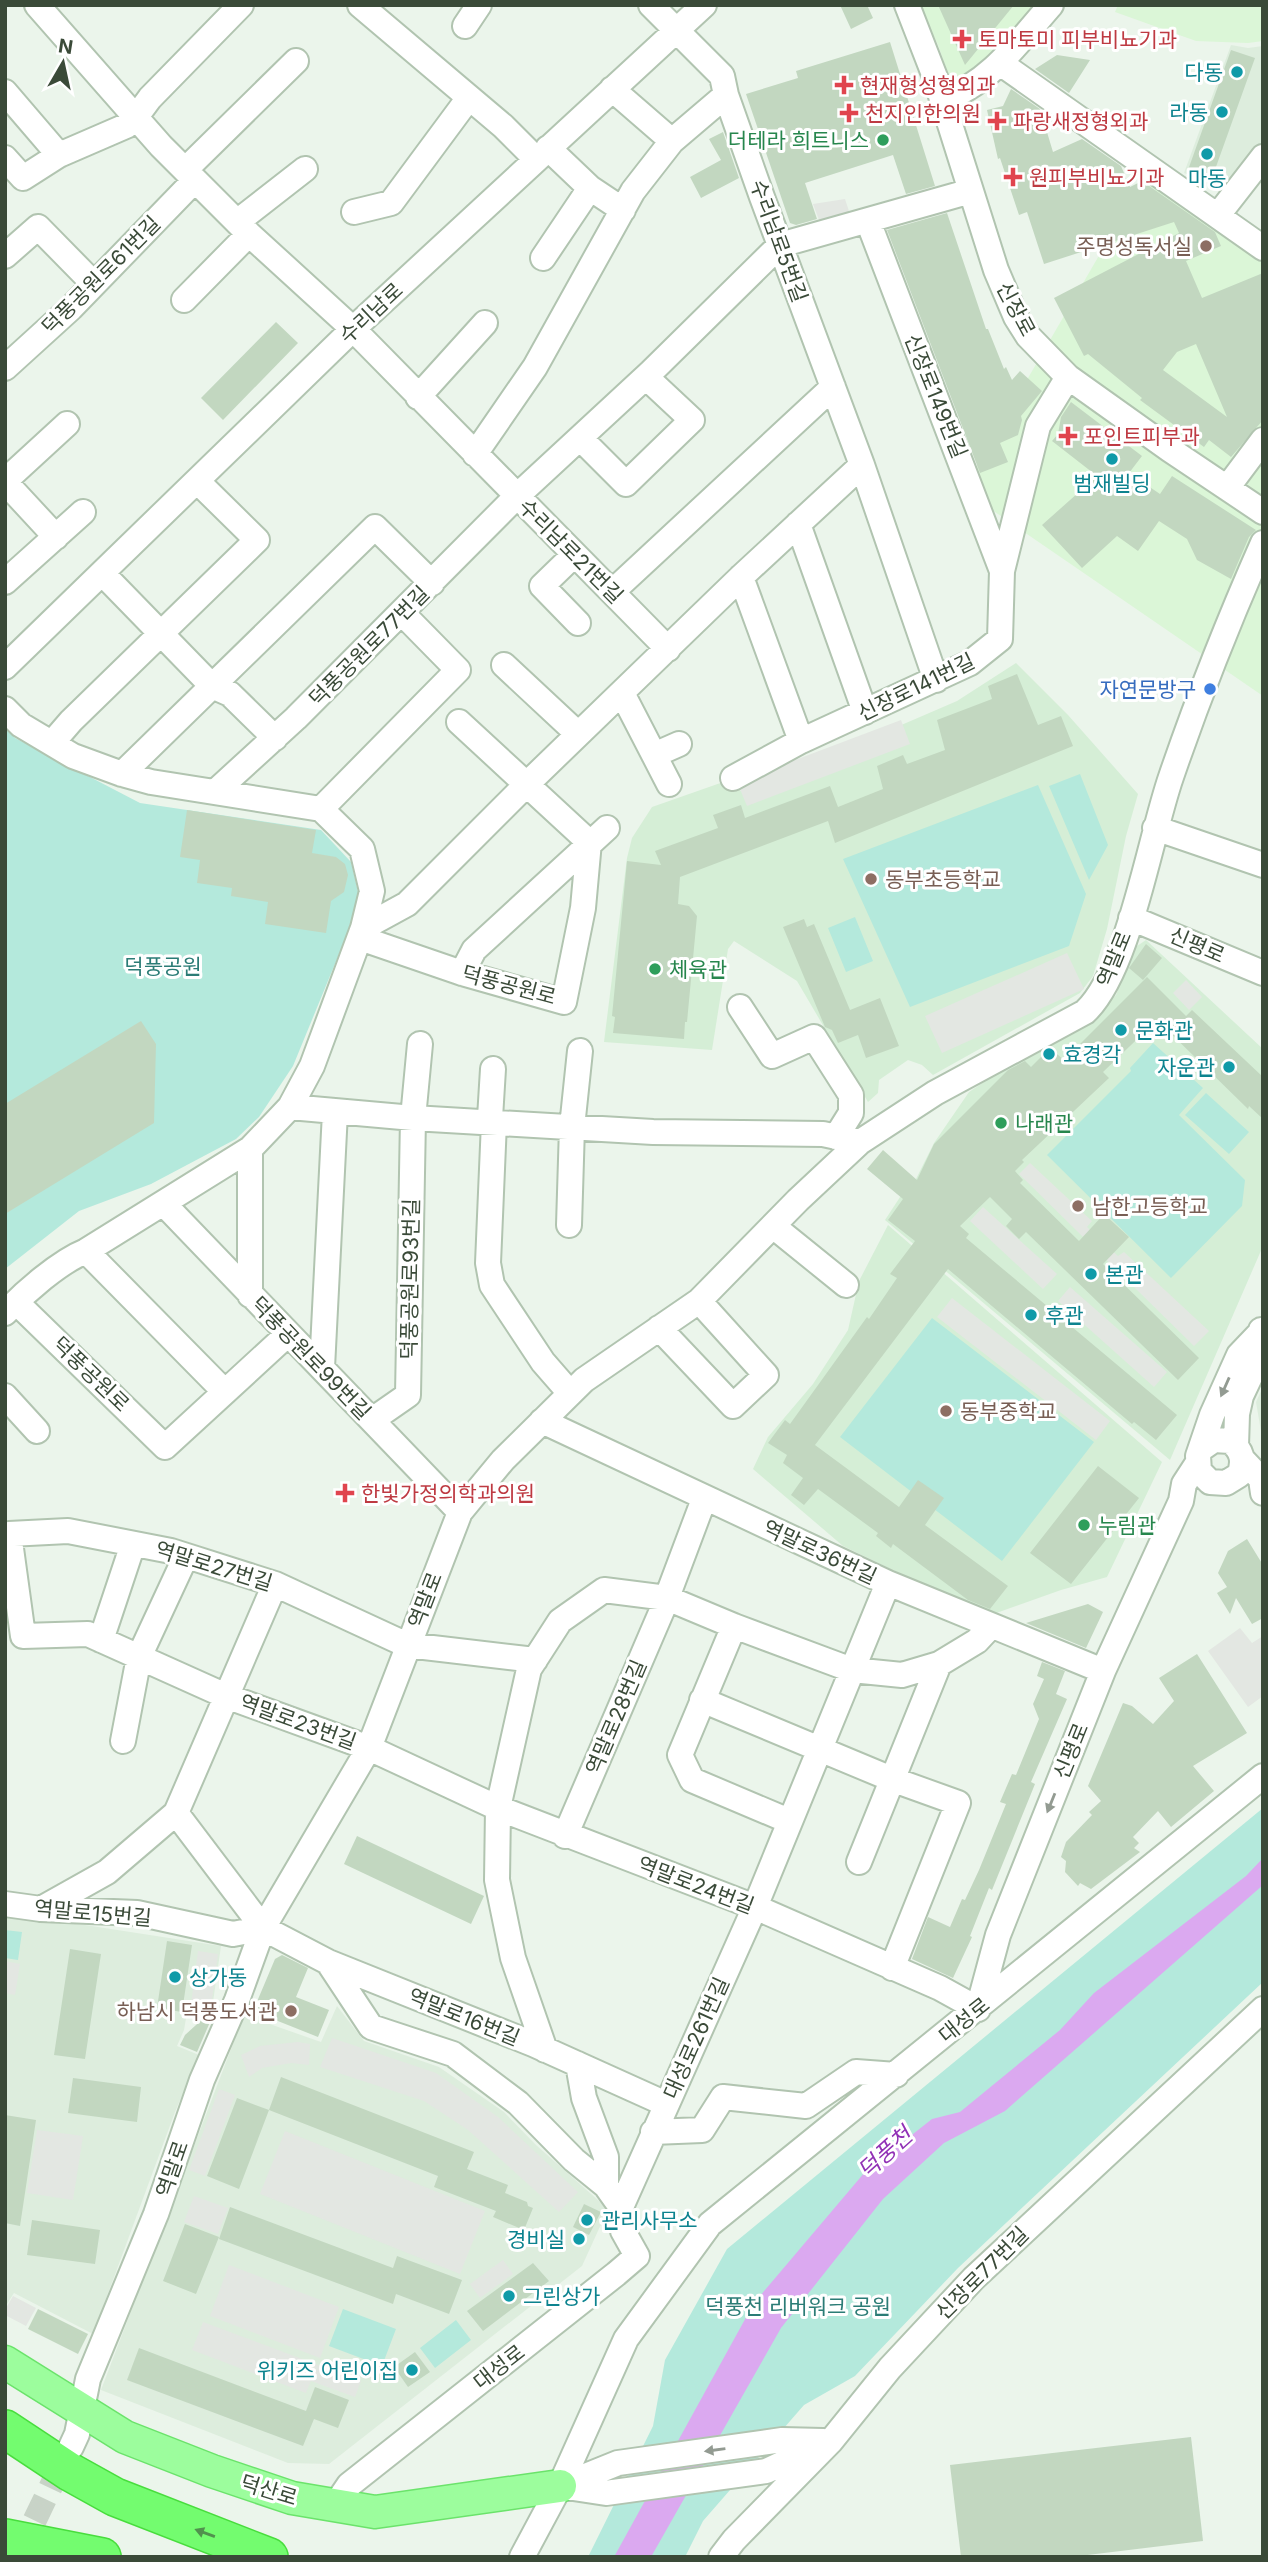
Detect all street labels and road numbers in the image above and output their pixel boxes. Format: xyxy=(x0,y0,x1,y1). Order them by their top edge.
street label: 수리남로5번길 xyxy=(745,176,813,306)
street label: 덕풍공원로61번길 xyxy=(37,211,165,339)
street label: 수리남로 xyxy=(334,278,408,348)
street label: 신장로 xyxy=(991,278,1041,340)
street label: 신장로149번길 xyxy=(900,330,972,462)
street label: 수리남로21번길 xyxy=(514,494,628,608)
street label: 덕풍공원로77번길 xyxy=(304,581,434,711)
street label: 신장로141번길 xyxy=(854,648,978,726)
street label: 신평로 xyxy=(1165,922,1229,968)
street label: 역말로 xyxy=(1092,927,1136,991)
street label: 덕풍공원로 xyxy=(459,960,559,1010)
street label: 덕풍공원로93번길 xyxy=(396,1198,424,1360)
street label: 덕풍공원로99번길 xyxy=(246,1291,376,1425)
street label: 덕풍공원로 xyxy=(48,1331,134,1417)
street label: 역말로36번길 xyxy=(759,1515,881,1589)
street label: 역말로27번길 xyxy=(152,1536,276,1596)
street label: 역말로 xyxy=(403,1568,447,1632)
street label: 역말로28번길 xyxy=(581,1656,651,1778)
street label: 역말로23번길 xyxy=(236,1689,360,1755)
street label: 신평로 xyxy=(1049,1719,1093,1783)
street label: 역말로24번길 xyxy=(634,1851,758,1919)
street label: 역말로15번길 xyxy=(33,1895,153,1931)
street label: 대성로261번길 xyxy=(658,1973,734,2103)
street label: 역말로16번길 xyxy=(405,1983,523,2051)
street label: 대성로 xyxy=(934,1992,994,2048)
street label: 역말로 xyxy=(151,2138,193,2200)
street label: 신장로77번길 xyxy=(930,2221,1034,2325)
street label: 대성로 xyxy=(468,2339,530,2395)
street label: 덕산로 xyxy=(238,2470,300,2510)

